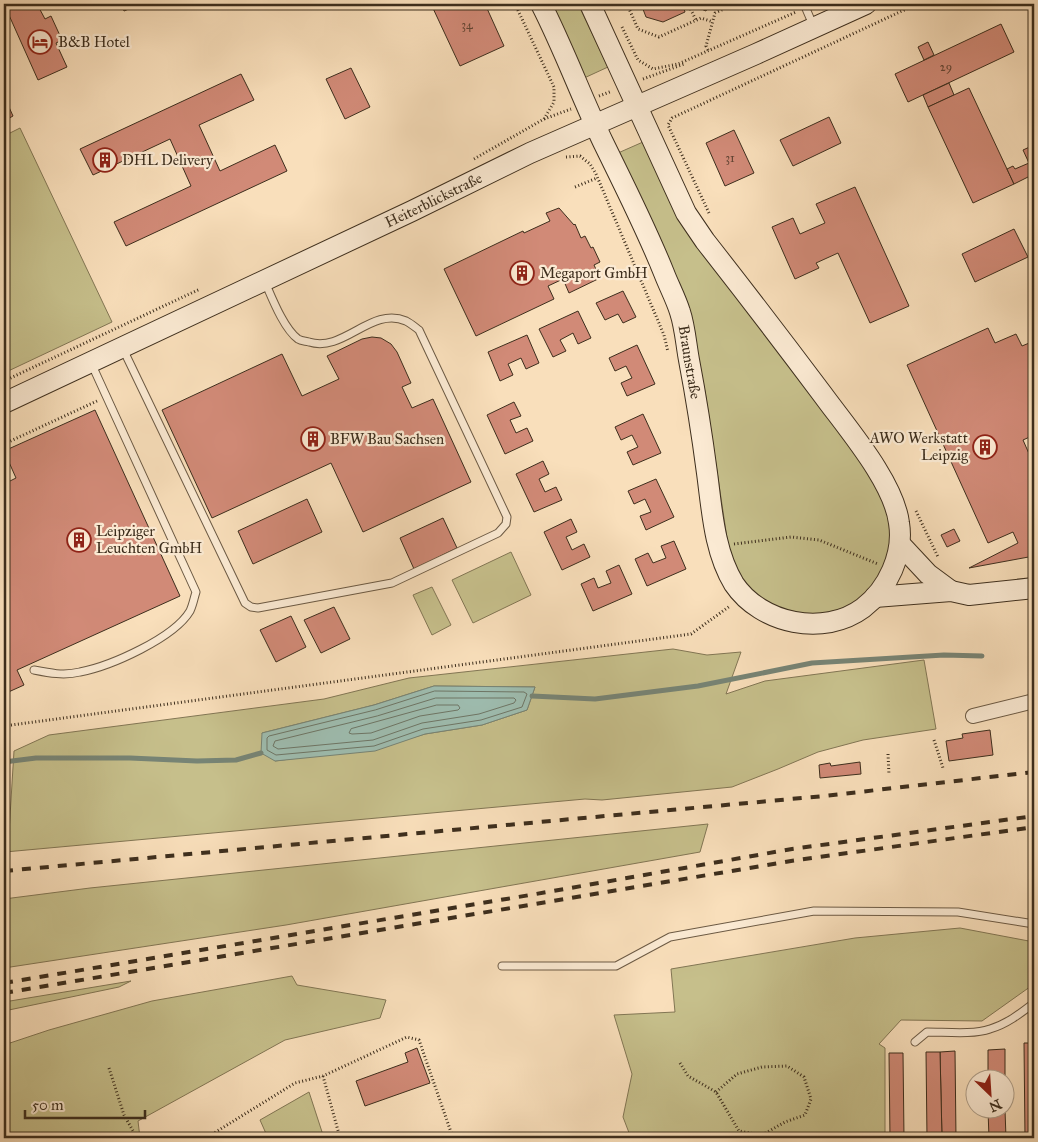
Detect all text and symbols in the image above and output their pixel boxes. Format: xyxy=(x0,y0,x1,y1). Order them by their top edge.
house number: 34 xyxy=(461,18,473,32)
hotel icon: B&B Hotel xyxy=(27,29,53,55)
place label: B&B Hotel xyxy=(58,33,131,51)
house number: 29 xyxy=(940,60,952,74)
building icon: DHL Delivery xyxy=(92,147,118,173)
place label: DHL Delivery xyxy=(122,151,214,169)
house number: 31 xyxy=(725,151,735,165)
street label: Heiterblickstraße xyxy=(382,169,485,231)
building icon: Megaport GmbH xyxy=(509,260,535,286)
place label: Megaport GmbH xyxy=(540,264,648,282)
street label: Braunstraße xyxy=(675,324,705,400)
building icon: BFW Bau Sachsen xyxy=(300,426,326,452)
place label: AWO Werkstatt Leipzig xyxy=(869,429,969,464)
place label: BFW Bau Sachsen xyxy=(330,430,444,448)
building icon: AWO Werkstatt Leipzig xyxy=(972,434,998,460)
place label: Leipziger Leuchten GmbH xyxy=(96,522,202,557)
building icon: Leipziger Leuchten GmbH xyxy=(66,527,92,553)
north arrow xyxy=(966,1070,1016,1120)
scale bar xyxy=(25,1087,145,1119)
text: N xyxy=(986,1095,1004,1116)
text: 50 m xyxy=(32,1096,64,1114)

